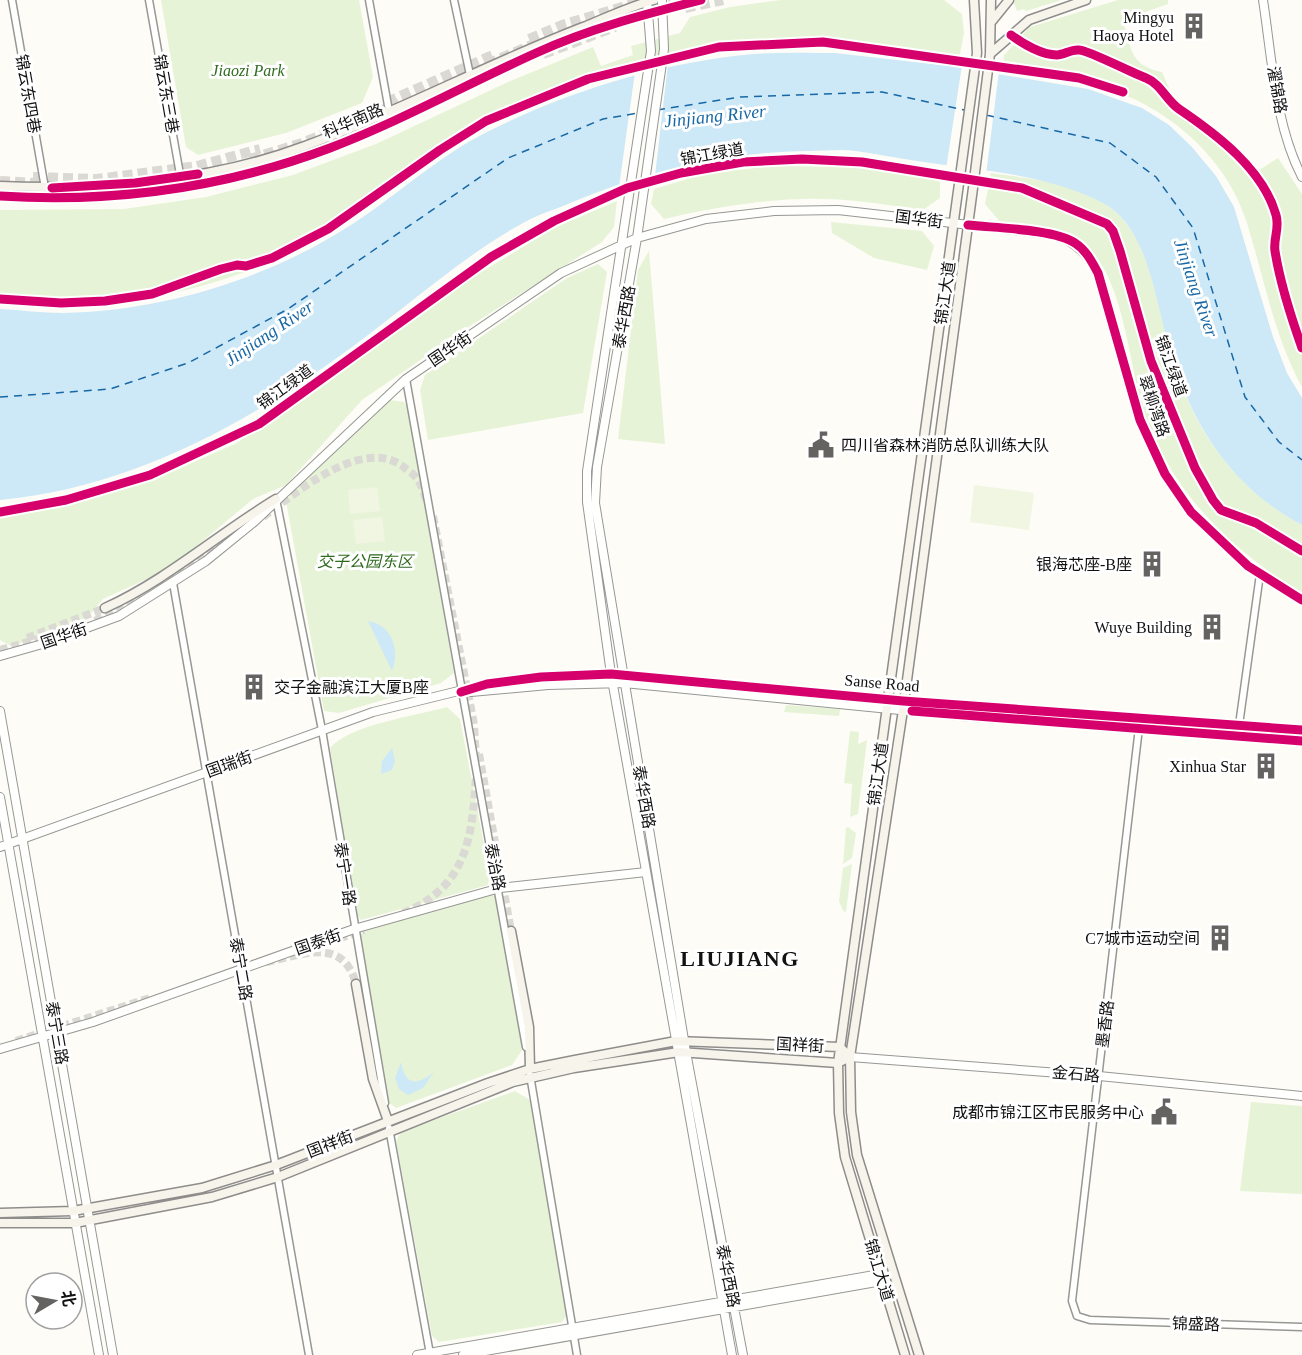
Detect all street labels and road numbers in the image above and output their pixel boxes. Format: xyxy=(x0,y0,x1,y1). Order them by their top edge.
street label: 锦云东四巷 xyxy=(13,53,43,135)
street label: 锦云东三巷 xyxy=(151,53,181,135)
street label: 濯锦路 xyxy=(1264,65,1290,115)
street label: 科华南路 xyxy=(320,101,386,141)
street label: 锦江绿道 xyxy=(679,140,745,168)
street label: 国华街 xyxy=(894,208,944,230)
street label: 锦江大道 xyxy=(932,260,958,326)
street label: 泰华西路 xyxy=(610,284,638,350)
street label: 国华街 xyxy=(425,329,475,369)
street label: 锦江绿道 xyxy=(1152,333,1190,399)
street label: 锦江绿道 xyxy=(254,361,316,413)
street label: 翠柳湾路 xyxy=(1136,373,1172,439)
street label: 国华街 xyxy=(39,620,89,652)
street label: Sanse Road xyxy=(844,671,920,695)
street label: 锦江大道 xyxy=(865,741,891,807)
street label: 国瑞街 xyxy=(204,748,254,780)
street label: 泰华西路 xyxy=(630,764,658,830)
street label: 泰宁一路 xyxy=(332,841,358,907)
street label: 泰治路 xyxy=(482,842,508,892)
street label: 国泰街 xyxy=(293,926,343,958)
street label: 泰宁二路 xyxy=(227,936,255,1002)
street label: 墨香路 xyxy=(1094,999,1116,1049)
street label: 泰宁三路 xyxy=(43,1000,71,1066)
street label: 国祥街 xyxy=(776,1035,824,1055)
street label: 金石路 xyxy=(1051,1063,1101,1085)
street label: 国祥街 xyxy=(305,1127,355,1161)
street label: 锦江大道 xyxy=(862,1237,896,1303)
street label: 泰华西路 xyxy=(714,1243,742,1309)
street label: 锦盛路 xyxy=(1172,1315,1220,1333)

